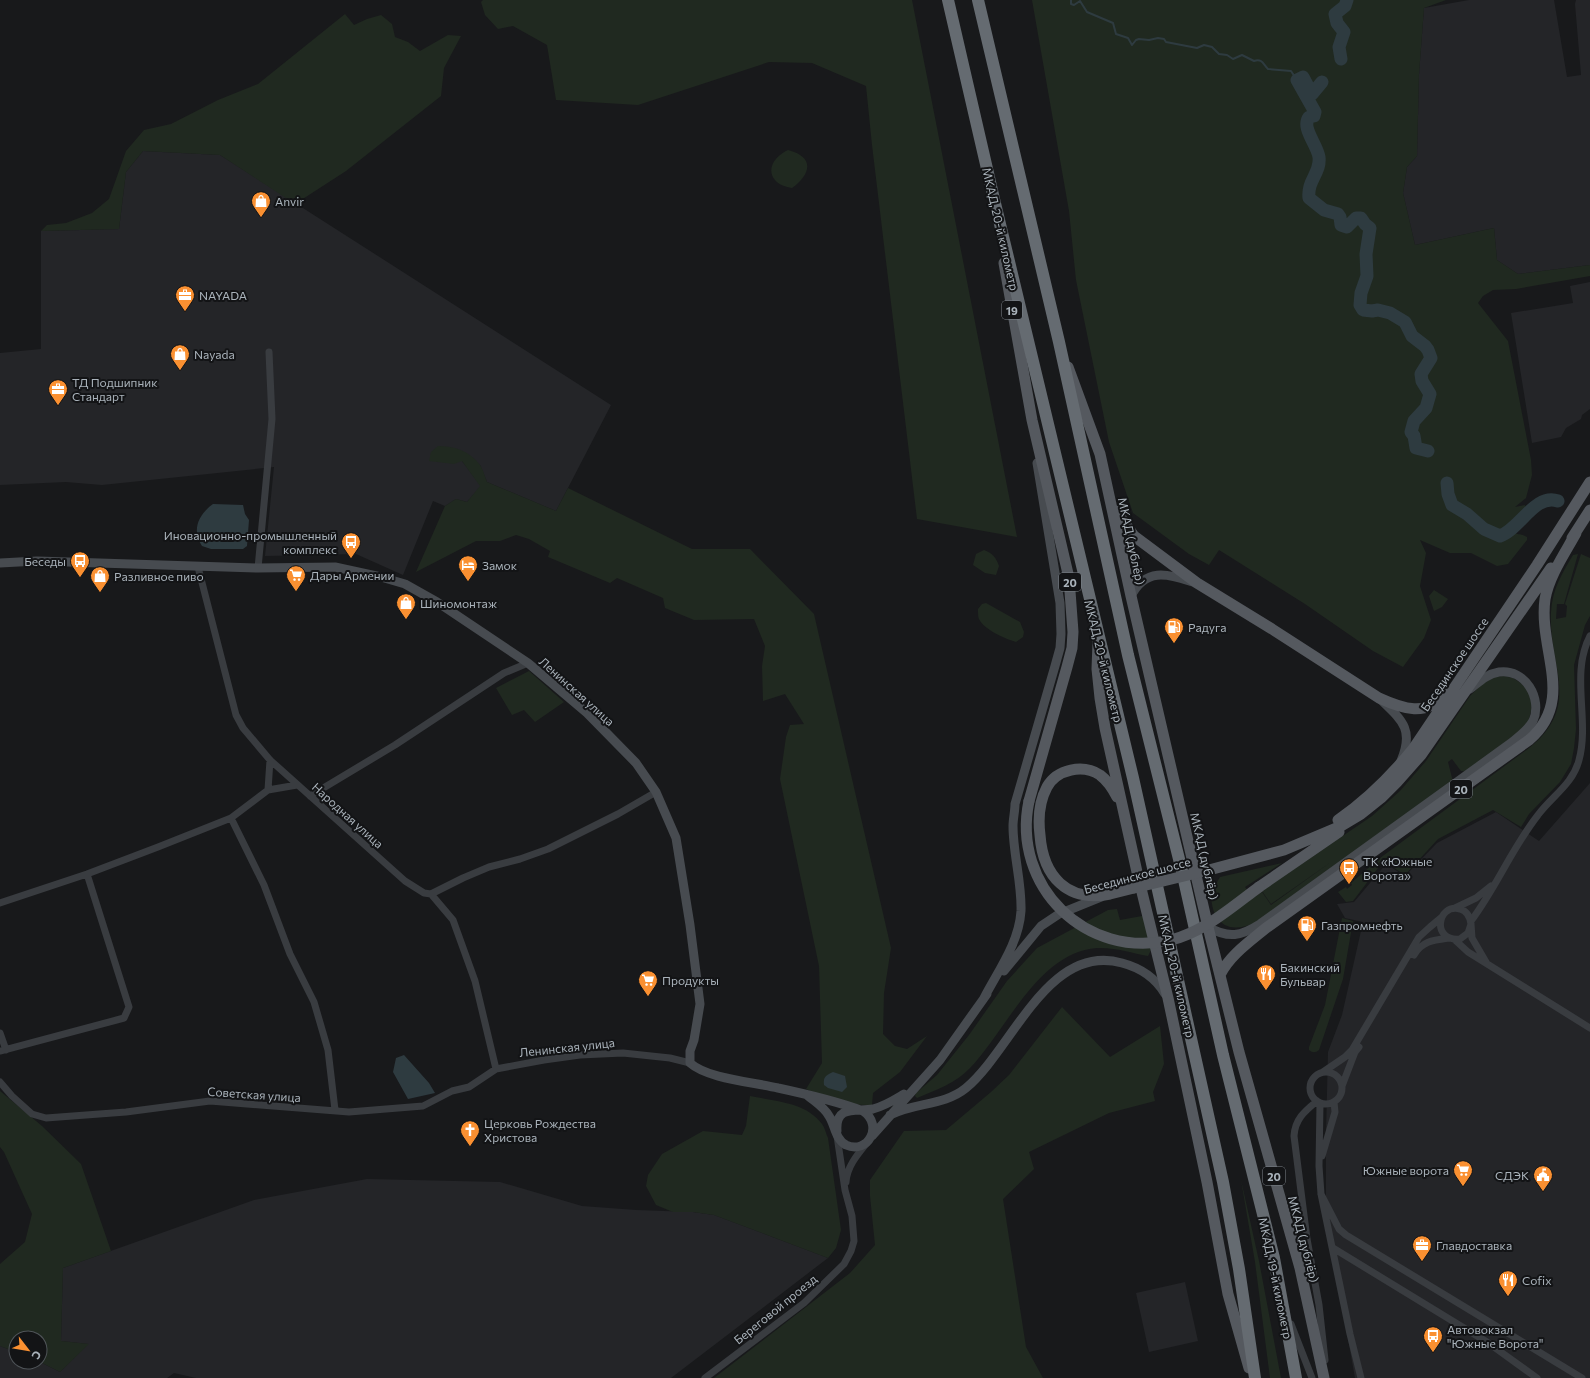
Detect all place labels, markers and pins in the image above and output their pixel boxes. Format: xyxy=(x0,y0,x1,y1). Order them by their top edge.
shop icon: Anvir xyxy=(250,190,272,218)
place label: Anvir xyxy=(275,194,304,208)
office icon: NAYADA xyxy=(174,284,196,312)
place label: NAYADA xyxy=(199,288,247,302)
shop icon: Nayada xyxy=(169,343,191,371)
place label: Nayada xyxy=(194,347,235,361)
place label: ТД Подшипник Стандарт xyxy=(72,375,158,403)
office icon: ТД Подшипник Стандарт xyxy=(47,378,69,406)
place label: Иновационно-промышленный комплекс xyxy=(164,528,337,556)
bus stop icon: Иновационно-промышленный комплекс xyxy=(340,531,362,559)
bus stop icon: Беседы xyxy=(69,550,91,578)
place label: Беседы xyxy=(24,554,66,568)
hotel icon: Замок xyxy=(457,554,479,582)
place label: Замок xyxy=(482,558,518,572)
supermarket icon: Дары Армении xyxy=(285,564,307,592)
shop icon: Разливное пиво xyxy=(89,565,111,593)
place label: Дары Армении xyxy=(310,568,394,582)
place label: Разливное пиво xyxy=(114,569,204,583)
shop icon: Шиномонтаж xyxy=(395,592,417,620)
place label: Шиномонтаж xyxy=(420,596,498,610)
fuel station icon: Радуга xyxy=(1163,616,1185,644)
place label: Радуга xyxy=(1188,620,1226,634)
place label: ТК «Южные Ворота» xyxy=(1363,854,1432,882)
bus stop icon: ТК «Южные Ворота» xyxy=(1338,857,1360,885)
fuel station icon: Газпромнефть xyxy=(1296,914,1318,942)
place label: Газпромнефть xyxy=(1321,918,1403,932)
place label: Бакинский Бульвар xyxy=(1280,960,1340,988)
restaurant icon: Бакинский Бульвар xyxy=(1255,963,1277,991)
supermarket icon: Продукты xyxy=(637,969,659,997)
place label: Продукты xyxy=(662,973,719,987)
place label: Церковь Рождества Христова xyxy=(484,1116,596,1144)
church icon: Церковь Рождества Христова xyxy=(459,1119,481,1147)
supermarket icon: Южные ворота xyxy=(1452,1159,1474,1187)
place label: Южные ворота xyxy=(1363,1163,1449,1177)
public building icon: СДЭК xyxy=(1532,1164,1554,1192)
place label: СДЭК xyxy=(1495,1168,1529,1182)
office icon: Главдоставка xyxy=(1411,1234,1433,1262)
place label: Главдоставка xyxy=(1436,1238,1512,1252)
restaurant icon: Cofix xyxy=(1497,1269,1519,1297)
place label: Cofix xyxy=(1522,1273,1552,1287)
place label: Автовокзал "Южные Ворота" xyxy=(1447,1322,1543,1350)
bus stop icon: Автовокзал "Южные Ворота" xyxy=(1422,1325,1444,1353)

